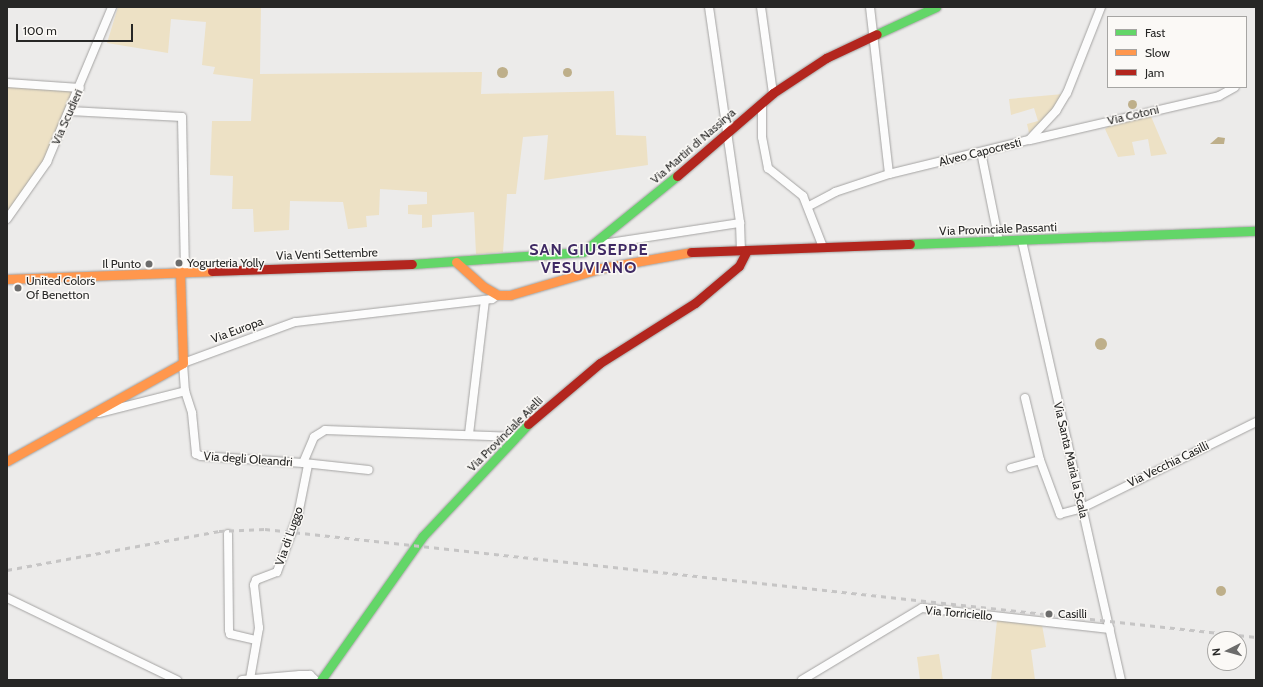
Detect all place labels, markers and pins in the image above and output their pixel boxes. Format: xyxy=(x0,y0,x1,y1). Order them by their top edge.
place label: Yogurteria Yolly xyxy=(187,256,264,270)
place label: Il Punto xyxy=(102,257,141,271)
marker: Yogurteria Yolly xyxy=(174,258,184,268)
marker: Il Punto xyxy=(144,259,154,269)
place label: United Colors Of Benetton xyxy=(26,274,95,302)
marker: United Colors Of Benetton xyxy=(13,283,23,293)
place label: Casilli xyxy=(1058,607,1087,621)
marker: Casilli xyxy=(1043,608,1055,620)

